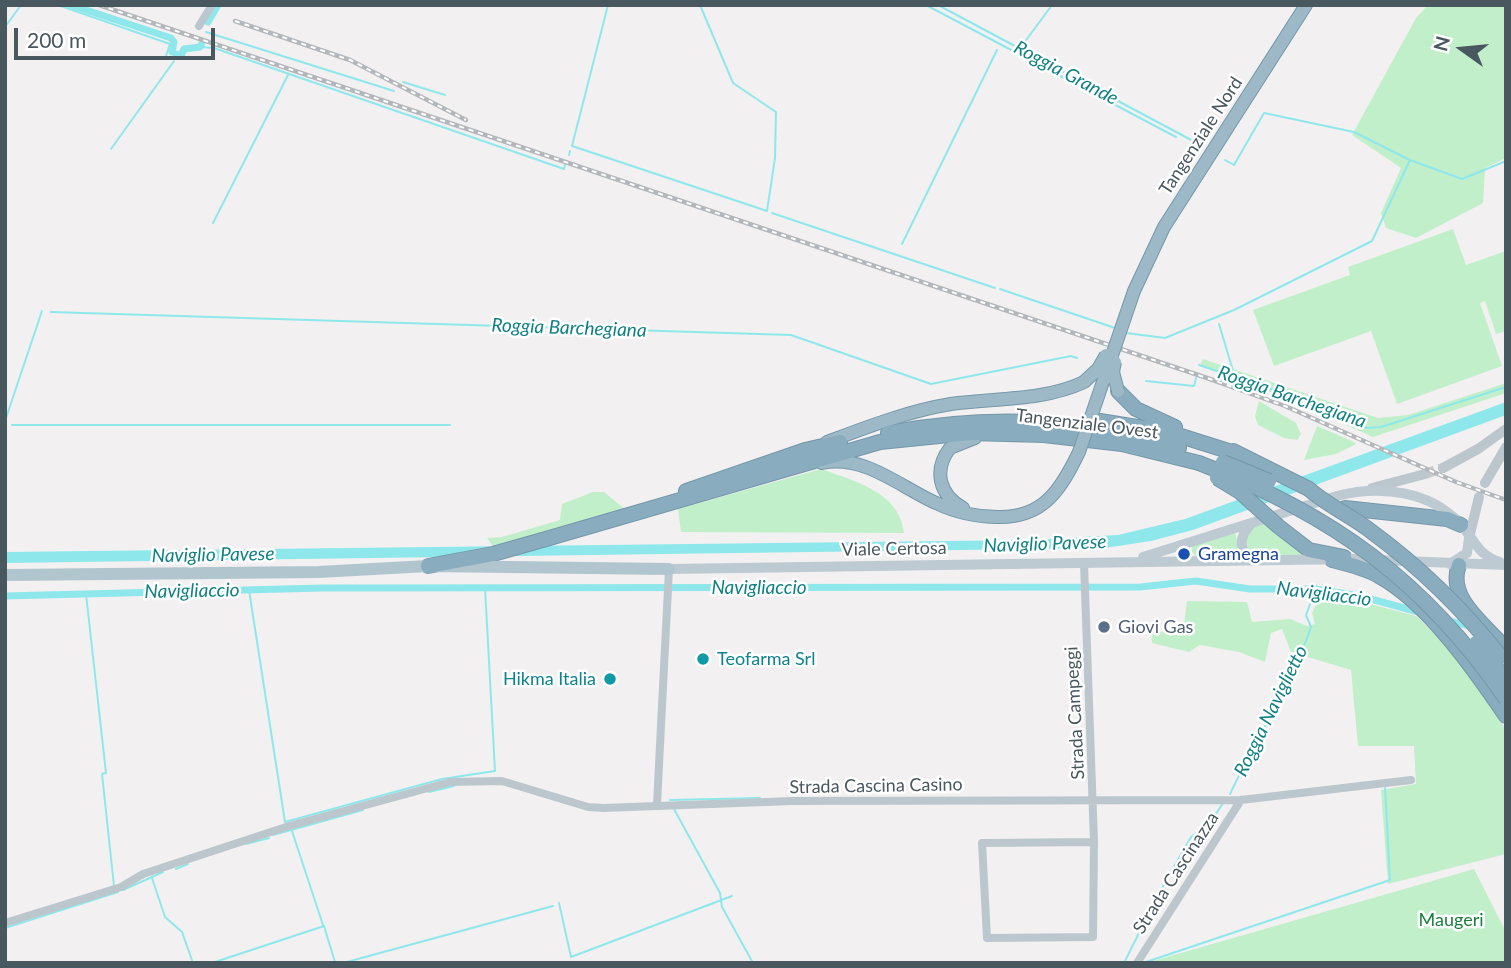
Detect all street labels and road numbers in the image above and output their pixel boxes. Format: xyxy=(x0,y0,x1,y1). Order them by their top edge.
street label: Tangenziale Nord xyxy=(1155,73,1247,199)
street label: Tangenziale Ovest xyxy=(1015,405,1159,443)
street label: Viale Certosa xyxy=(841,537,947,561)
street label: Strada Campeggi xyxy=(1061,646,1089,780)
street label: Strada Cascina Casino xyxy=(789,774,963,798)
street label: Strada Cascinazza xyxy=(1129,808,1223,938)

